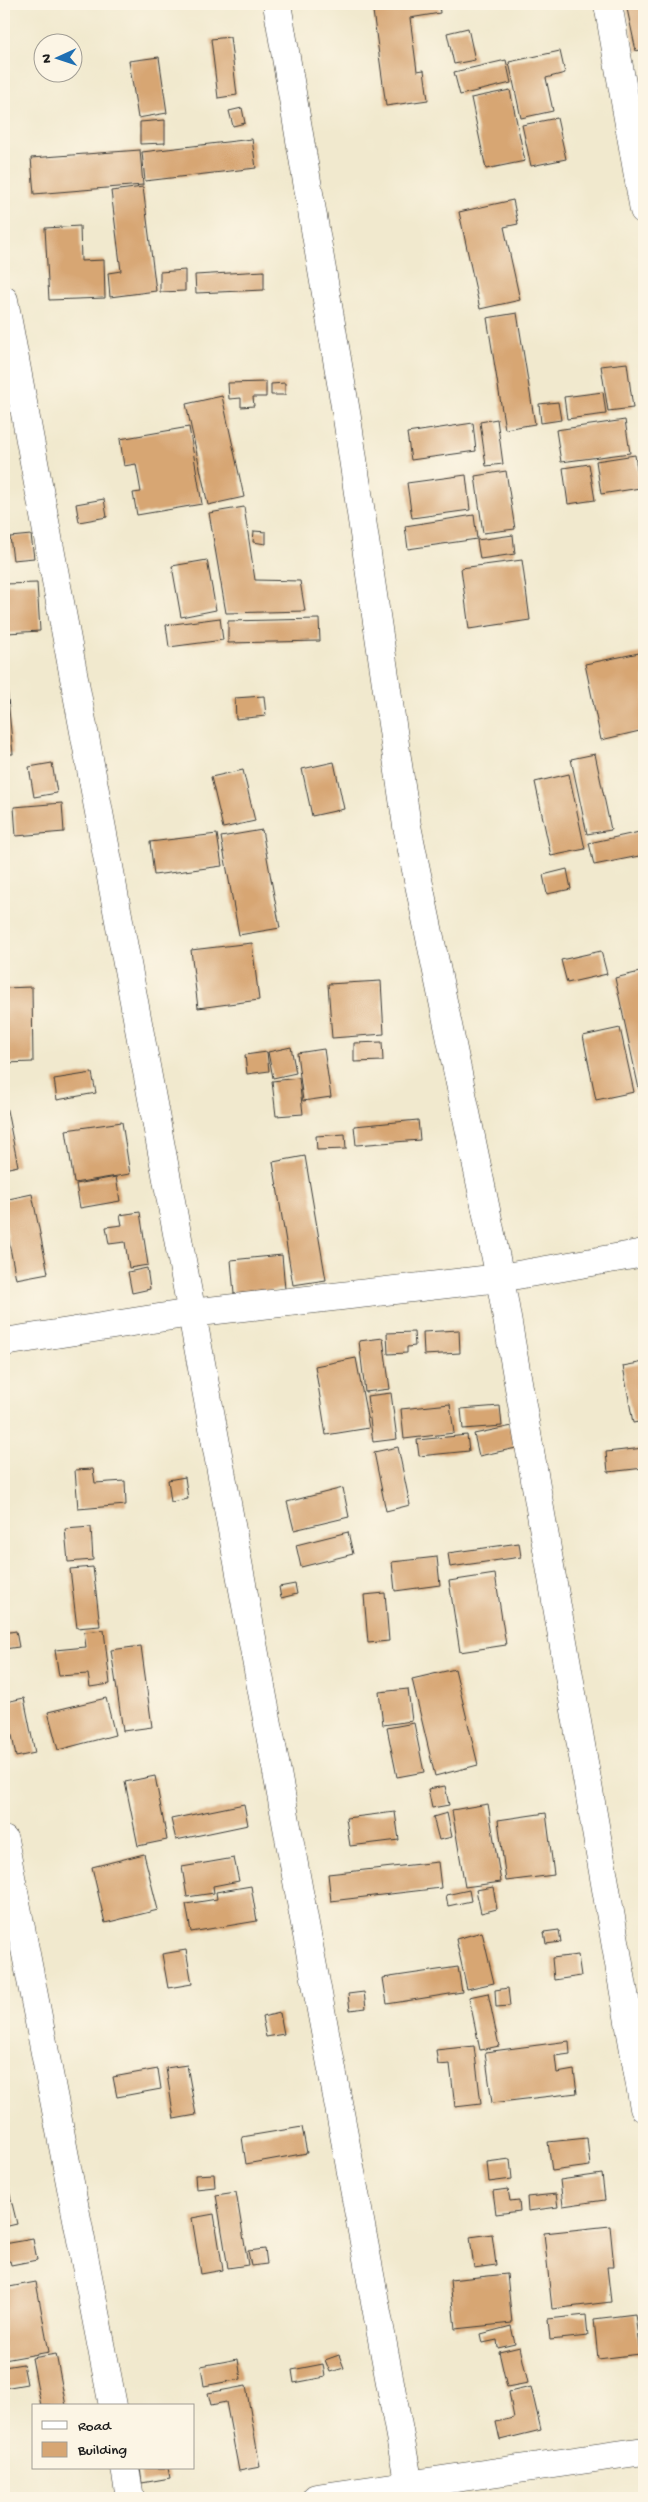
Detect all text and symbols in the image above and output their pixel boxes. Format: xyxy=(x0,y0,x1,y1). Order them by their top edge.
north arrow xyxy=(32,32,82,82)
text: N xyxy=(39,54,56,64)
legend xyxy=(32,2404,195,2470)
text: Road xyxy=(78,2418,112,2436)
text: Building xyxy=(77,2442,127,2460)

